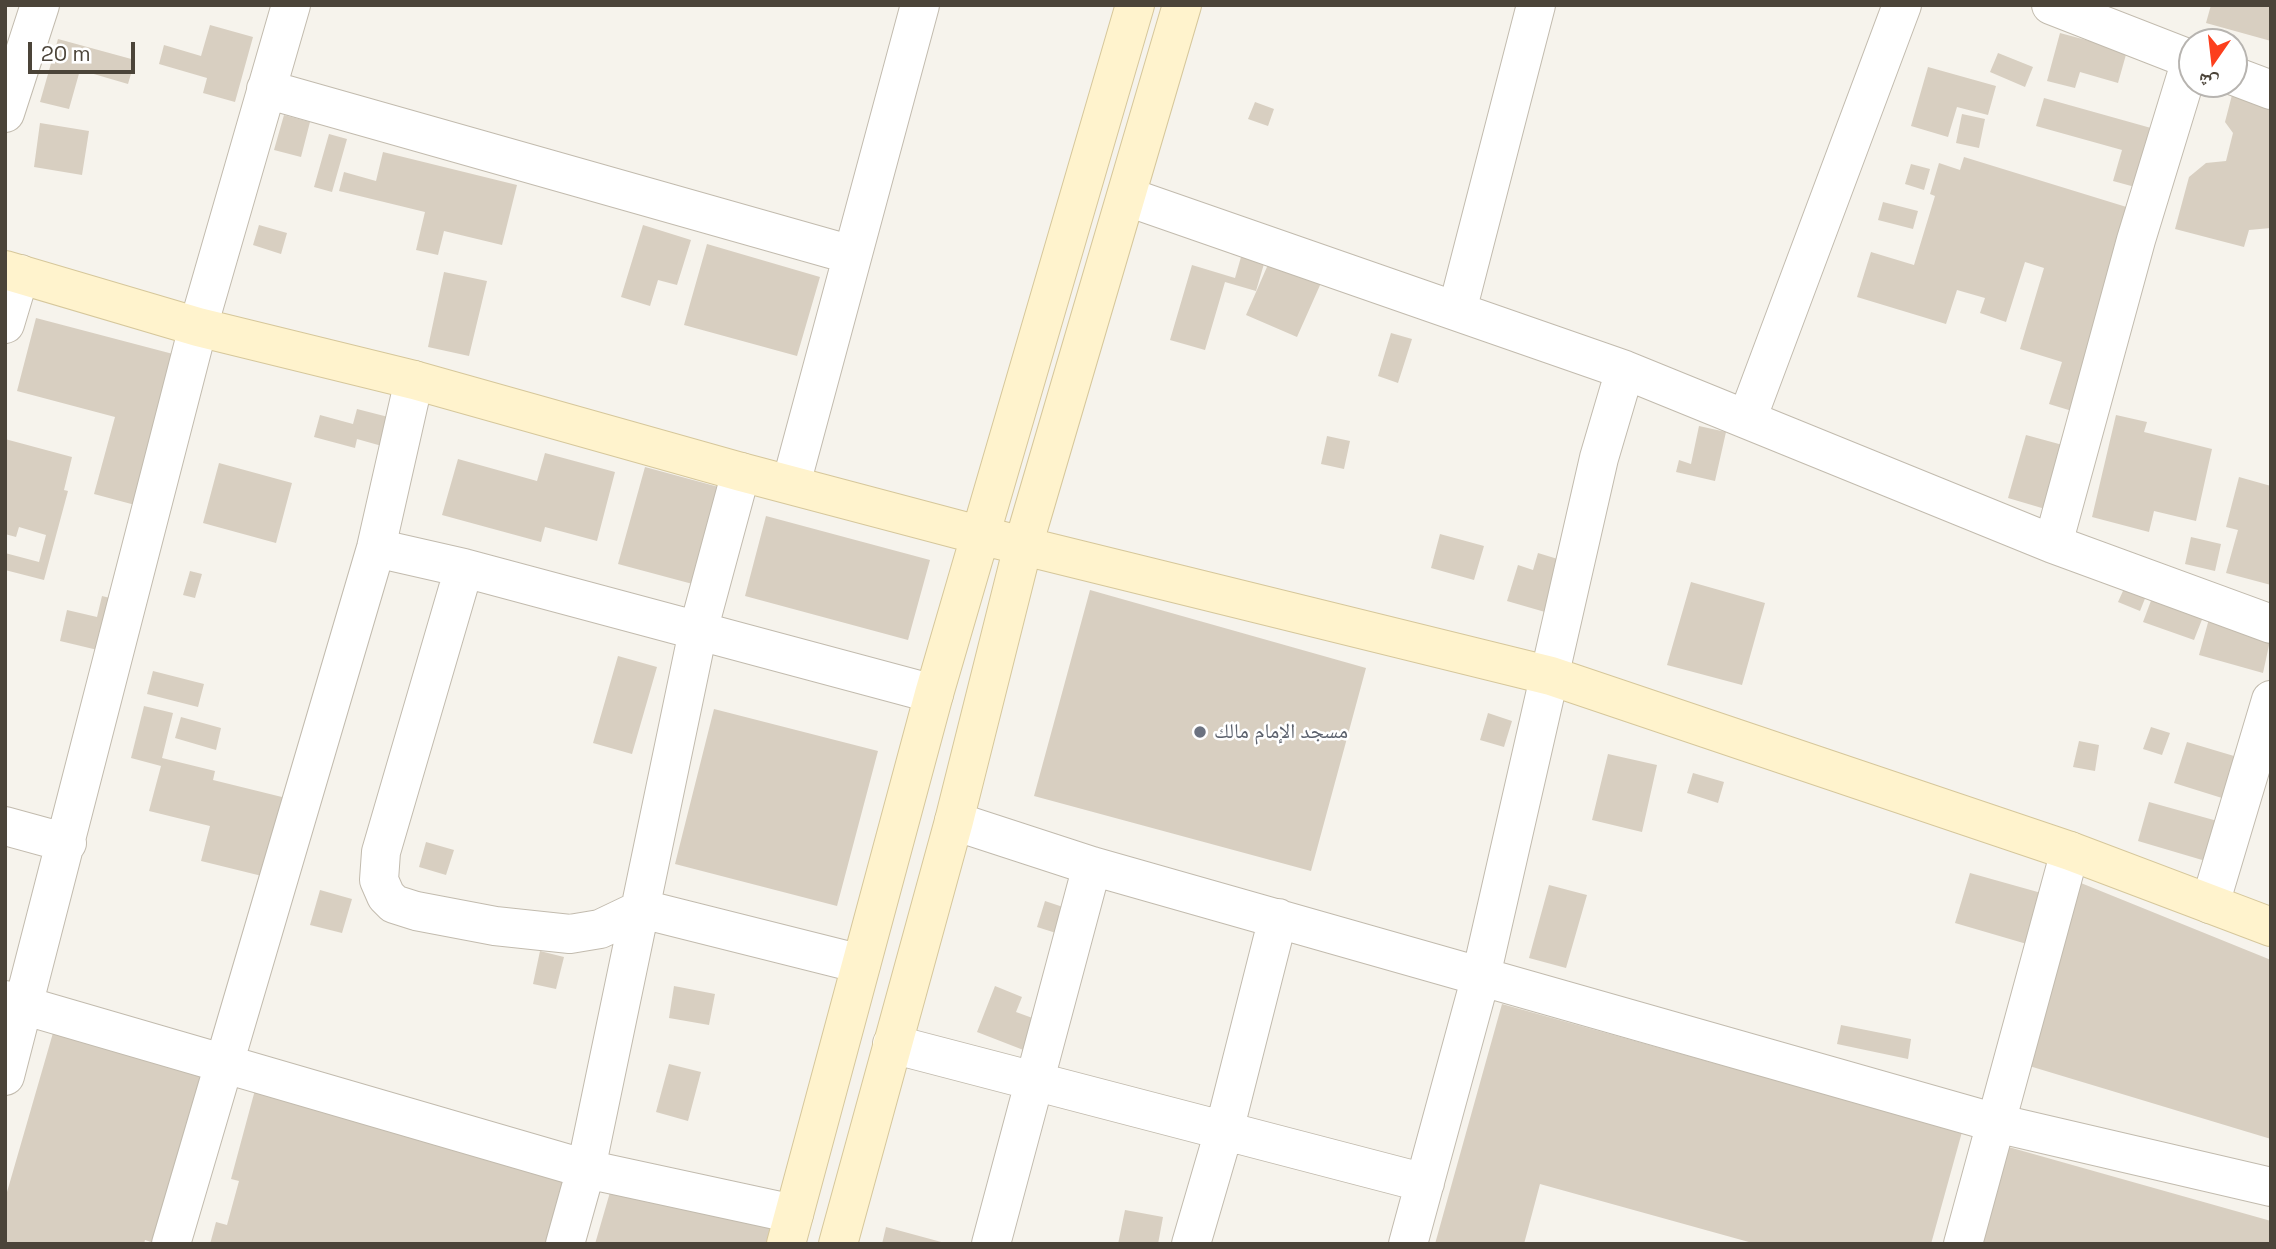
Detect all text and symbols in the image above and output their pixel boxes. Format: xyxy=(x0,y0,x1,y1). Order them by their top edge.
scale bar xyxy=(32,28,138,72)
north arrow xyxy=(2178,28,2248,98)
text: 20 m xyxy=(41,40,91,67)
text: ش xyxy=(2195,67,2221,96)
place label: مسجد الإمام مالك xyxy=(1214,719,1348,745)
marker: مسجد الإمام مالك xyxy=(1192,724,1208,740)

